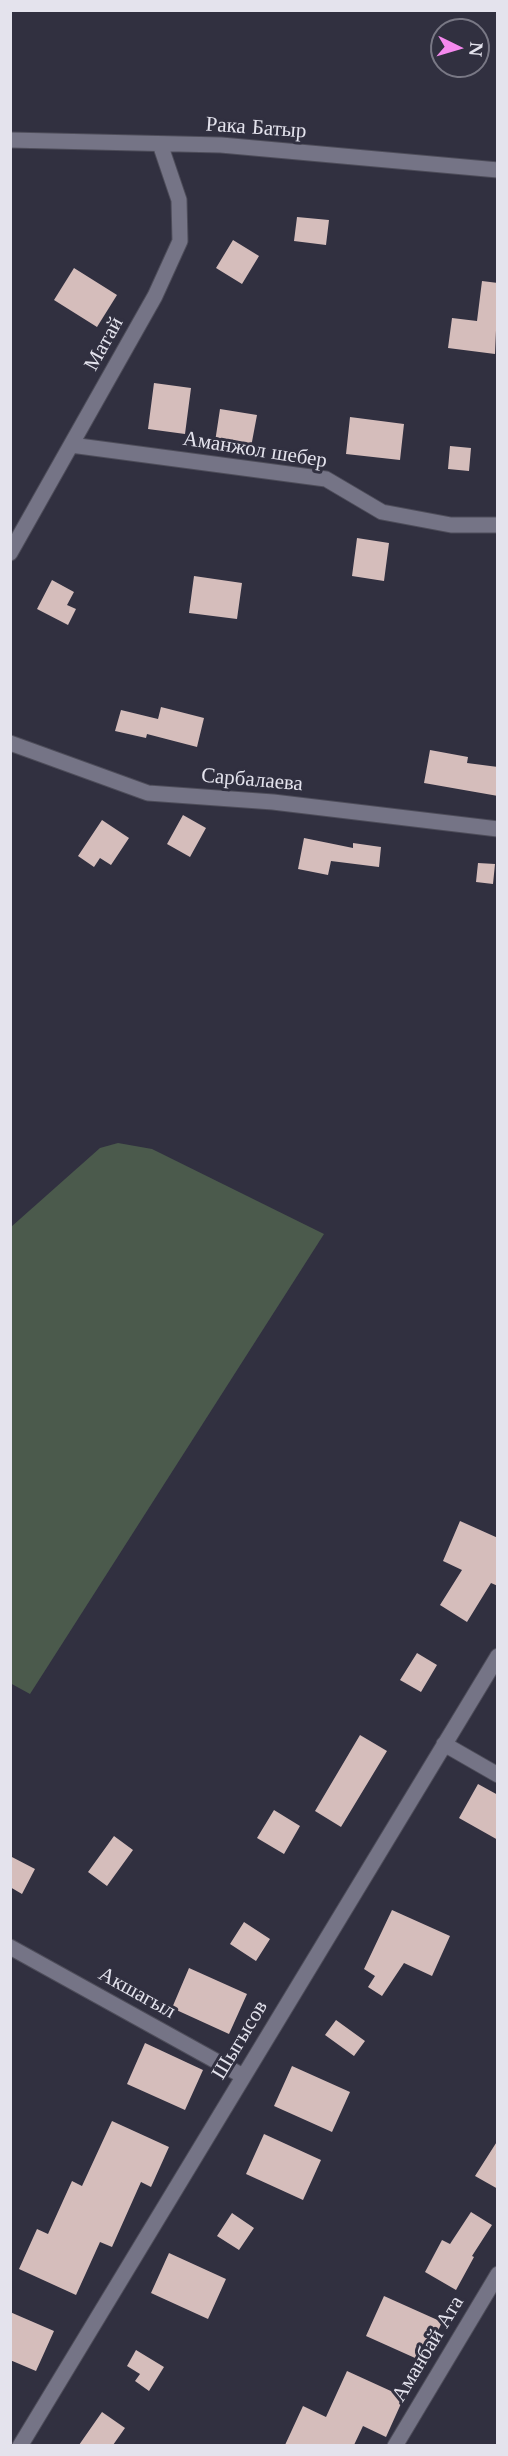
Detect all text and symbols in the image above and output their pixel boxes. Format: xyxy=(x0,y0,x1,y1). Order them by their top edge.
north arrow xyxy=(430,18,490,78)
text: N xyxy=(465,41,487,58)
street label: Рака Батыр xyxy=(205,112,307,144)
street label: Матай xyxy=(79,313,129,375)
street label: Аманжол шебер xyxy=(181,426,329,474)
street label: Сарбалаева xyxy=(200,763,304,797)
street label: Акшагыл xyxy=(94,1962,180,2024)
street label: Шыгысов xyxy=(207,1996,273,2084)
street label: Аманбай Ата xyxy=(387,2292,469,2406)

